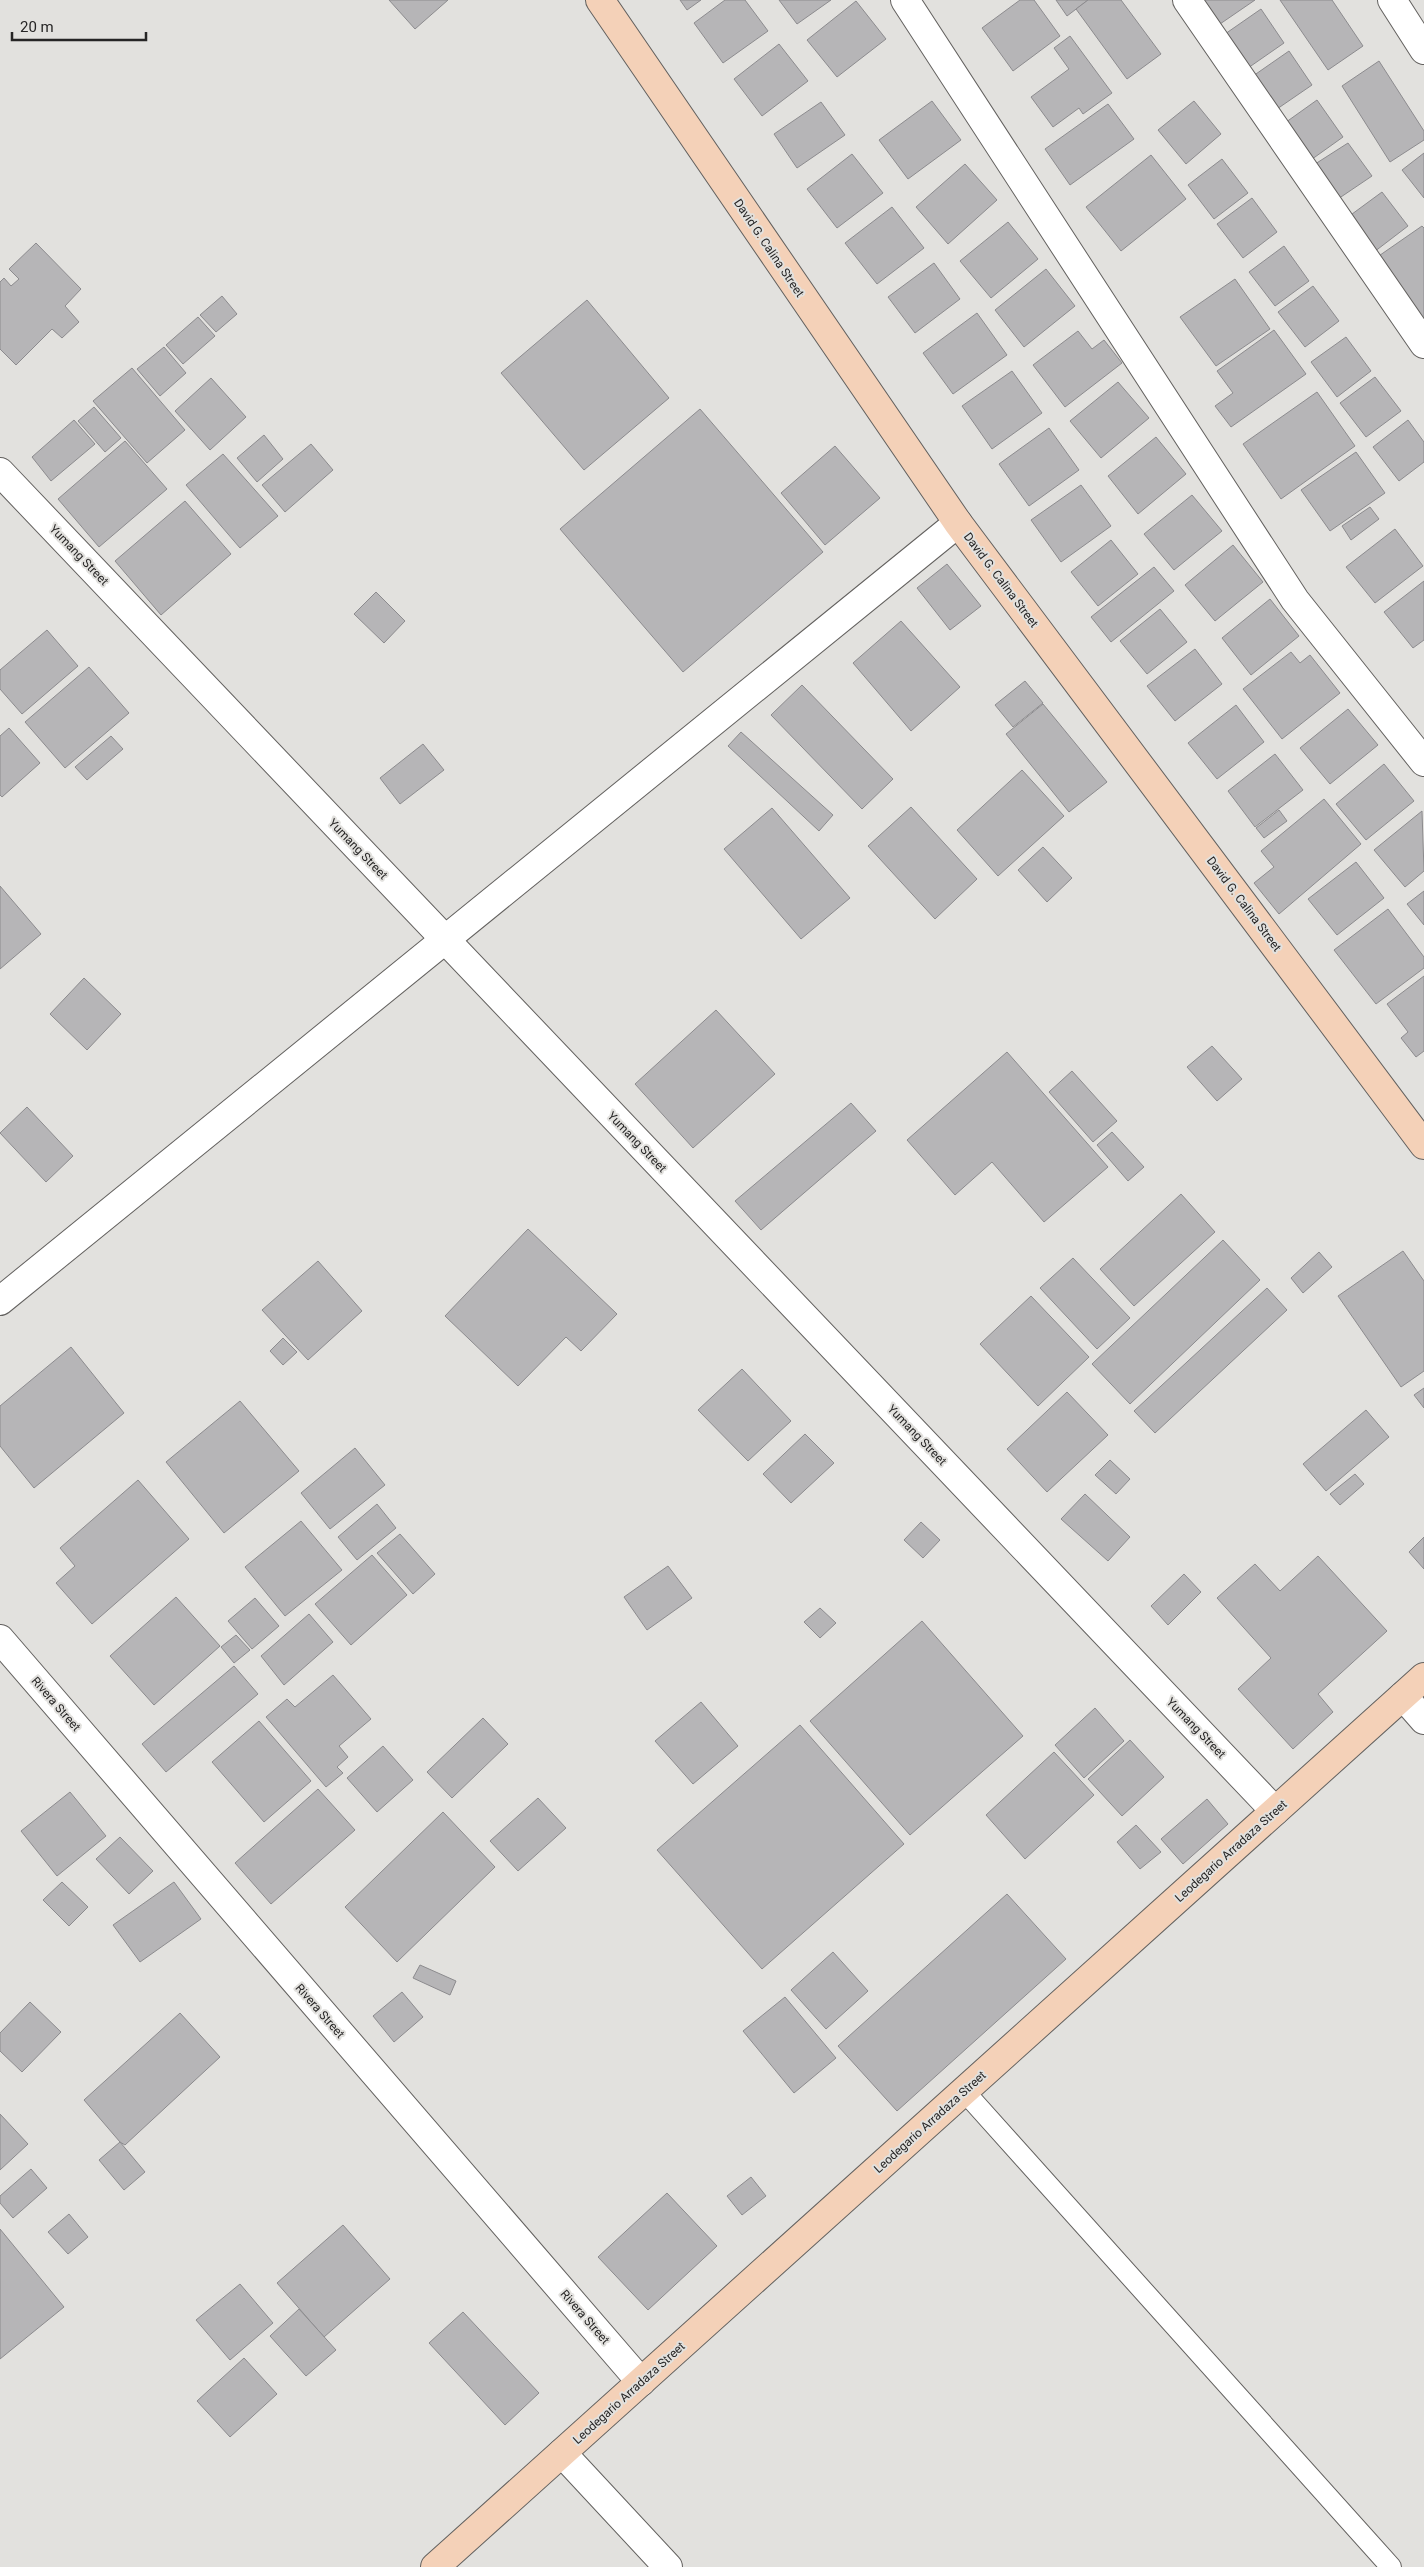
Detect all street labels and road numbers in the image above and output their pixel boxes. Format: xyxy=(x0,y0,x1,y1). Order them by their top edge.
street label: David G. Calina Street xyxy=(731,196,807,300)
street label: Yumang Street xyxy=(47,522,111,588)
street label: David G. Calina Street xyxy=(961,530,1041,630)
street label: Yumang Street xyxy=(326,816,390,882)
street label: David G. Calina Street xyxy=(1204,854,1284,954)
street label: Yumang Street xyxy=(605,1109,669,1175)
street label: Yumang Street xyxy=(885,1402,949,1468)
street label: Rivera Street xyxy=(29,1674,83,1734)
street label: Yumang Street xyxy=(1164,1695,1228,1761)
street label: Leodegario Arradaza Street xyxy=(1172,1797,1290,1905)
street label: Rivera Street xyxy=(293,1981,347,2041)
street label: Leodegario Arradaza Street xyxy=(871,2068,989,2176)
street label: Rivera Street xyxy=(558,2287,612,2347)
street label: Leodegario Arradaza Street xyxy=(570,2339,688,2447)

